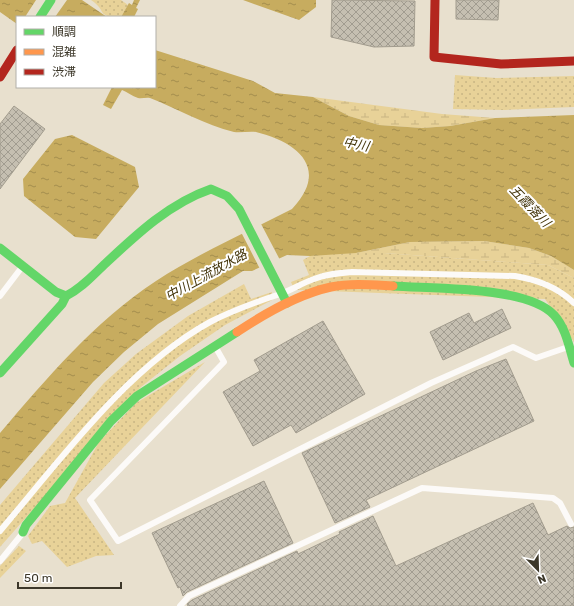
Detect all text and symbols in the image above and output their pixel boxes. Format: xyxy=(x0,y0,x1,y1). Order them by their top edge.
legend xyxy=(16,16,156,88)
text: 順調 xyxy=(52,25,76,39)
text: 混雑 xyxy=(52,45,76,59)
text: 渋滞 xyxy=(52,65,76,79)
water label: 中川 xyxy=(342,134,372,154)
water label: 五霞落川 xyxy=(507,182,555,231)
water label: 中川上流放水路 xyxy=(163,246,250,304)
north arrow xyxy=(518,550,558,590)
scale bar xyxy=(18,564,121,590)
text: 50 m xyxy=(24,571,52,585)
text: N xyxy=(535,571,548,586)

